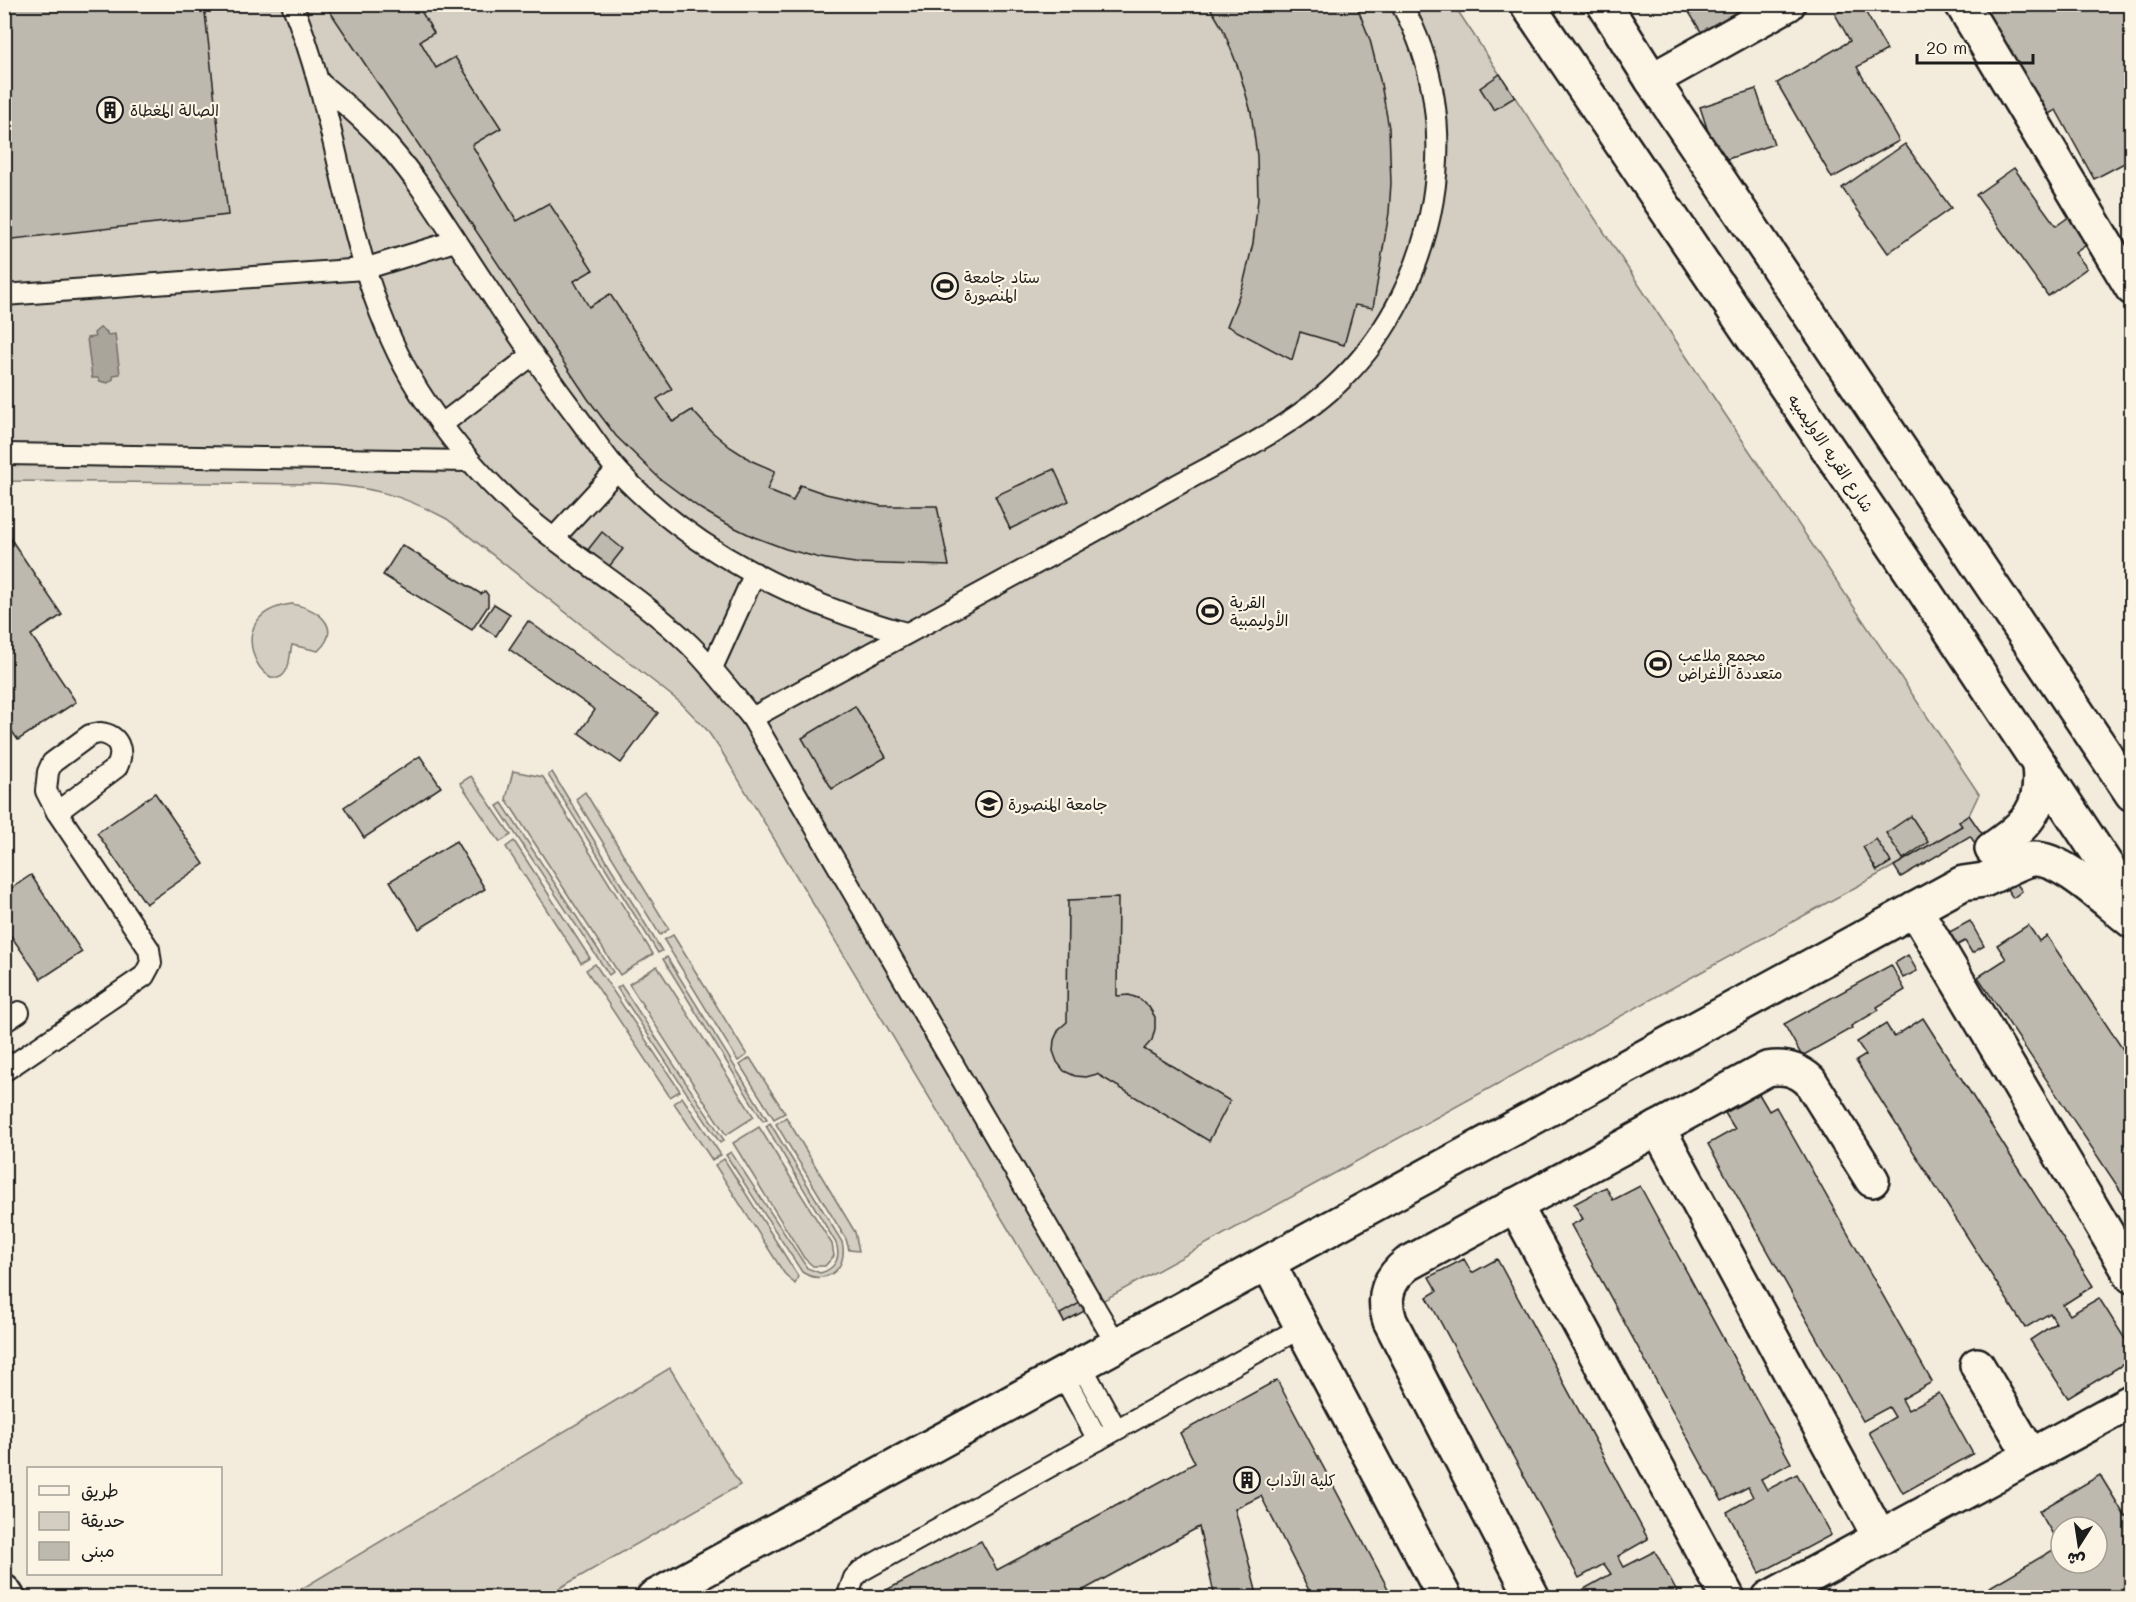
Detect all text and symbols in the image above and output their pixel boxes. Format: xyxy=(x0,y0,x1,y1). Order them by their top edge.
scale bar xyxy=(1917,27,2032,65)
text: 20 m xyxy=(1926,35,1967,59)
building icon: الصالة المغطاة xyxy=(95,95,125,125)
place label: الصالة المغطاة xyxy=(130,99,219,120)
place label: ستاد جامعة المنصورة xyxy=(964,266,1040,306)
sports icon: ستاد جامعة المنصورة xyxy=(930,271,960,301)
street label: شارع القريه الاوليمبيه xyxy=(1782,389,1879,517)
place label: القرية الأوليمبية xyxy=(1230,591,1288,631)
sports icon: القرية الأوليمبية xyxy=(1195,596,1225,626)
place label: مجمع ملاعب متعددة الأغراض xyxy=(1678,644,1783,683)
sports icon: مجمع ملاعب متعددة الأغراض xyxy=(1643,649,1673,679)
school or university icon: جامعة المنصورة xyxy=(974,789,1004,819)
place label: جامعة المنصورة xyxy=(1008,793,1108,815)
building icon: كلية الآداب xyxy=(1232,1465,1262,1495)
legend xyxy=(27,1467,222,1575)
place label: كلية الآداب xyxy=(1266,1469,1336,1490)
text: طريق xyxy=(81,1478,119,1502)
text: حديقة xyxy=(81,1508,125,1532)
north arrow xyxy=(2049,1515,2109,1575)
text: مبنى xyxy=(81,1538,115,1562)
text: ش xyxy=(2065,1548,2087,1572)

